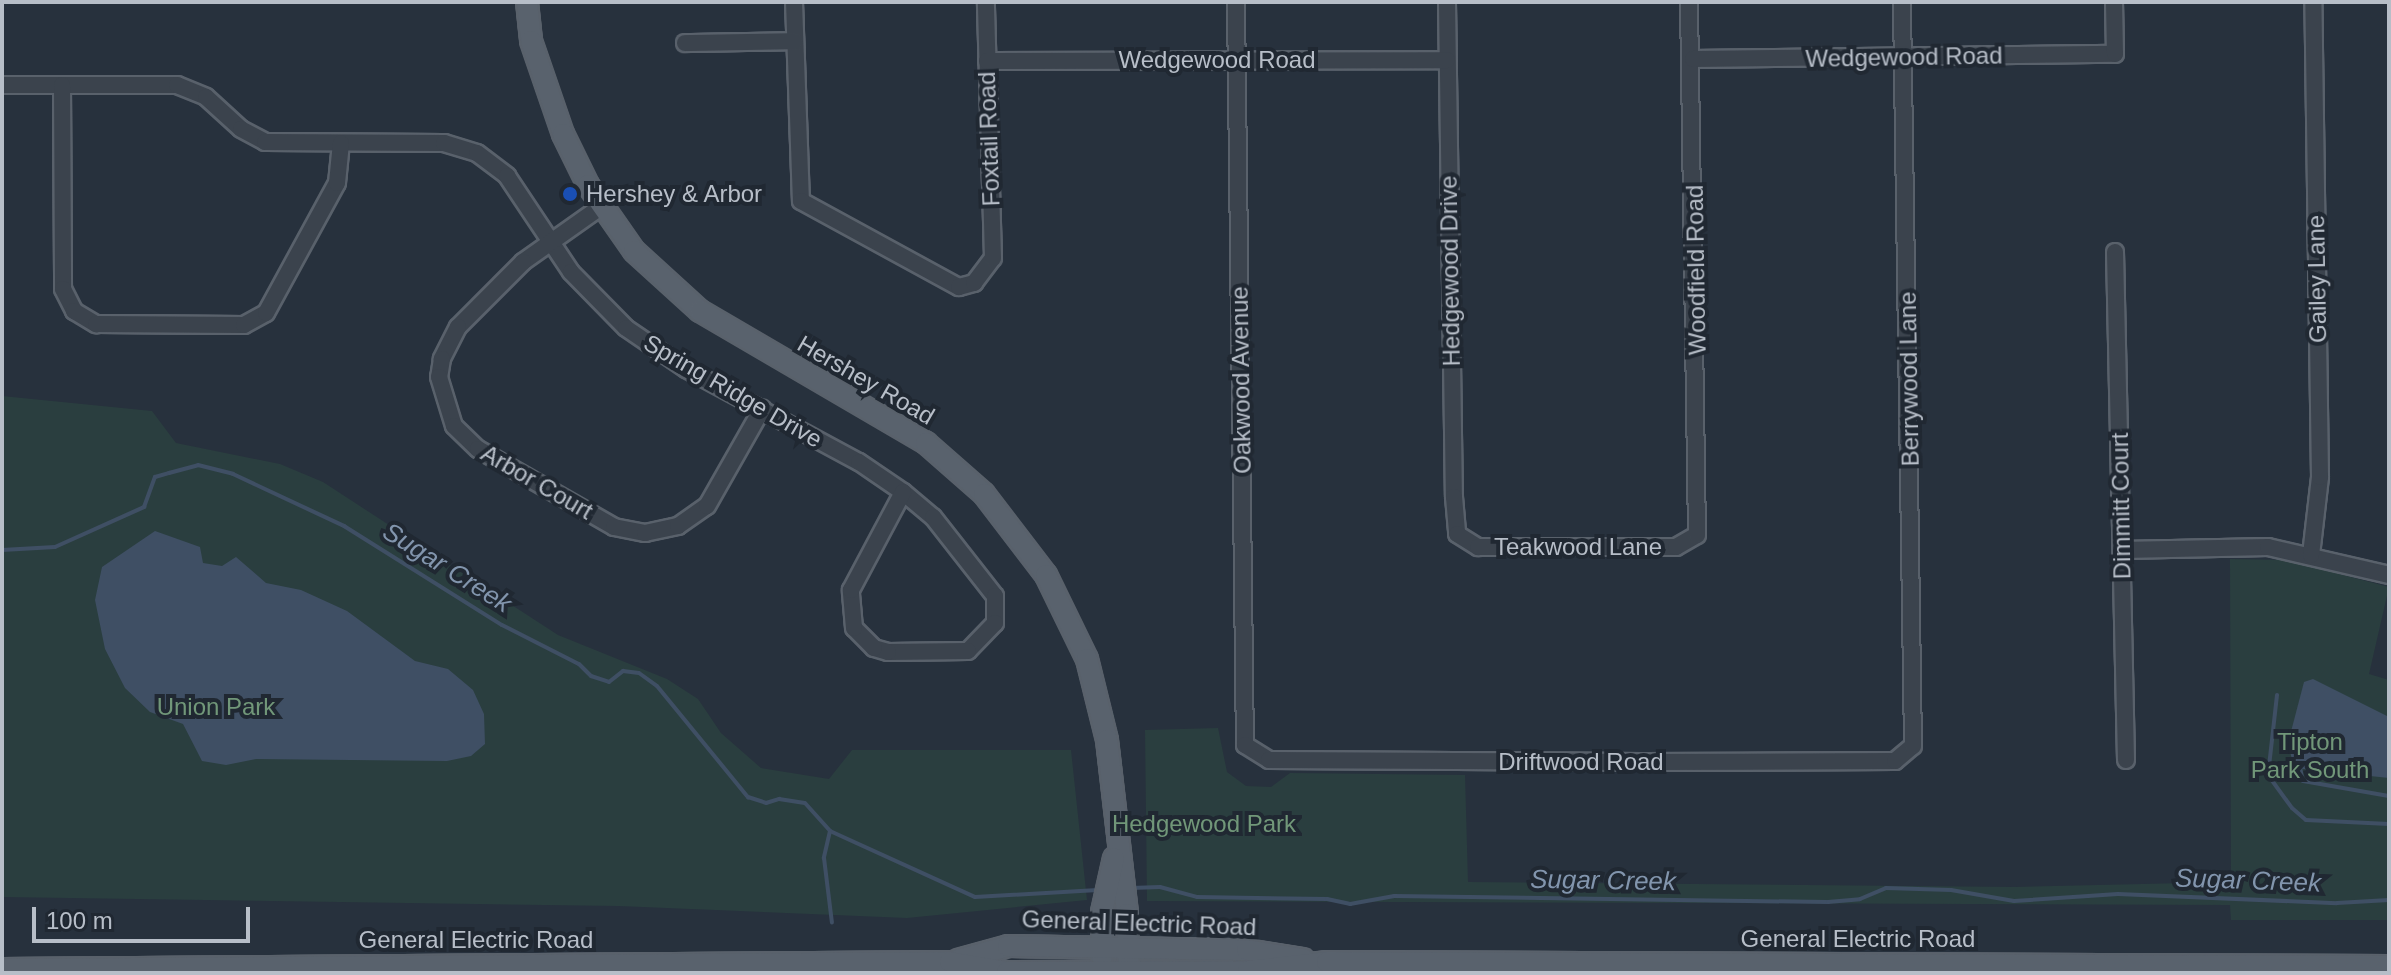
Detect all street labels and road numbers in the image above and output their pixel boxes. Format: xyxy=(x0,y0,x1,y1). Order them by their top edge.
street label: Wedgewood Road xyxy=(1805,41,2003,73)
street label: Wedgewood Road xyxy=(1118,46,1316,74)
street label: Foxtail Road xyxy=(972,71,1006,207)
street label: Hedgewood Drive xyxy=(1434,175,1466,367)
street label: Woodfield Road xyxy=(1680,185,1712,355)
street label: Gailey Lane xyxy=(2301,215,2333,343)
street label: Oakwood Avenue xyxy=(1225,285,1257,475)
street label: Berrywood Lane xyxy=(1893,291,1925,467)
street label: Spring Ridge Drive xyxy=(639,328,827,454)
street label: Hershey Road xyxy=(792,329,940,431)
street label: Dimmitt Court xyxy=(2105,432,2137,580)
street label: Arbor Court xyxy=(476,439,598,525)
street label: Teakwood Lane xyxy=(1494,533,1662,561)
street label: Driftwood Road xyxy=(1498,748,1664,776)
street label: General Electric Road xyxy=(1021,905,1257,941)
street label: General Electric Road xyxy=(1741,925,1975,953)
street label: General Electric Road xyxy=(359,926,593,954)

